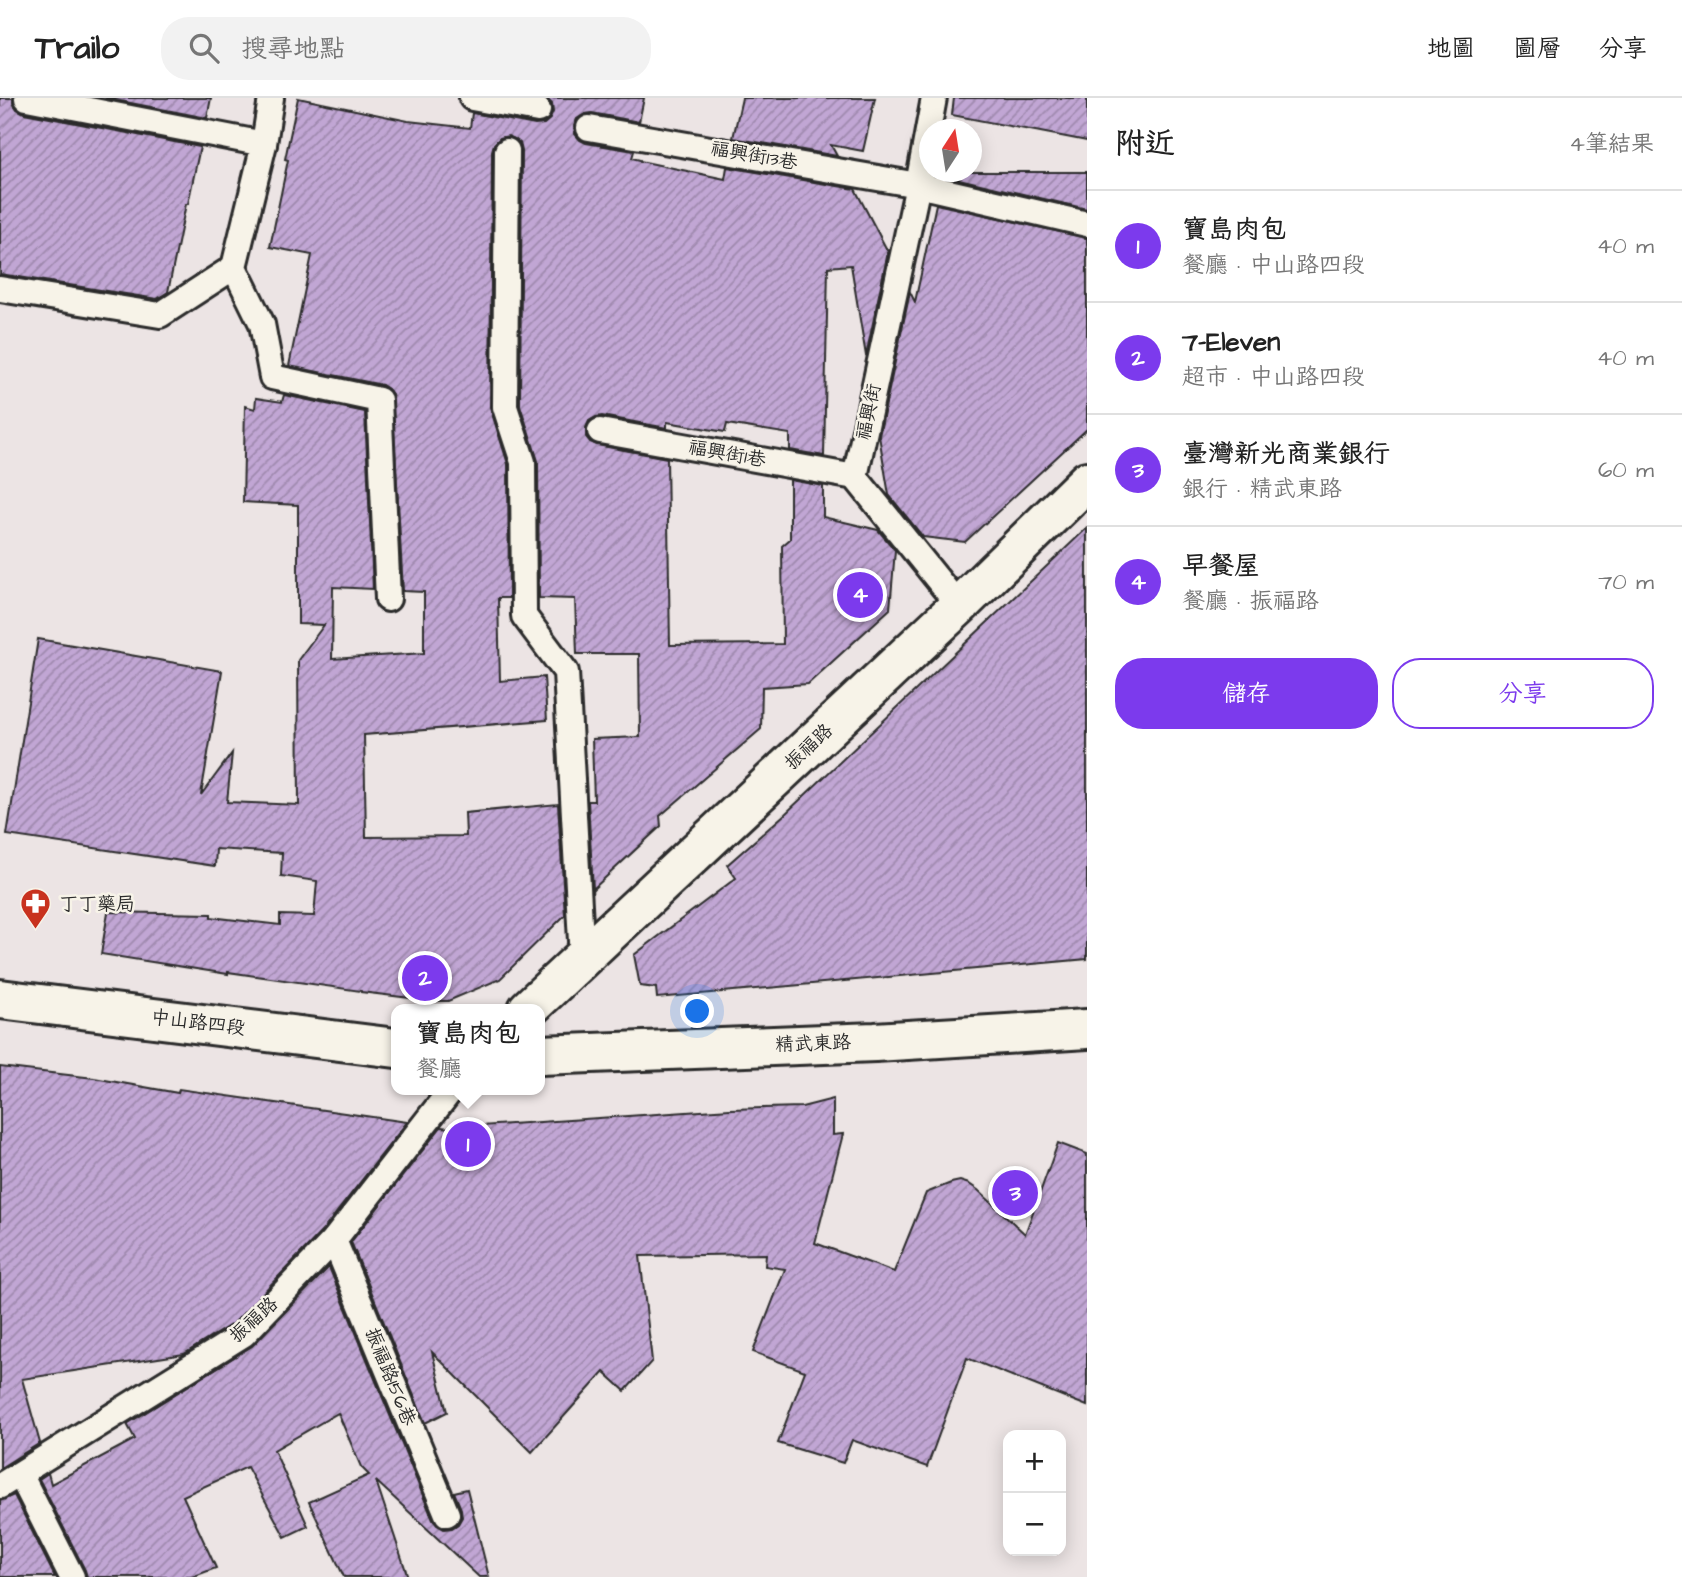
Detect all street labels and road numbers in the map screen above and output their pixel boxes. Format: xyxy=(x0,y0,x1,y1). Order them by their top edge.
street label: 福興街13巷 xyxy=(708,135,800,177)
street label: 福興街 xyxy=(850,381,888,443)
street label: 福興街1巷 xyxy=(686,434,768,474)
street label: 振福路 xyxy=(779,718,839,776)
street label: 中山路四段 xyxy=(149,1004,247,1042)
street label: 精武東路 xyxy=(775,1029,851,1059)
street label: 振福路 xyxy=(224,1291,284,1349)
street label: 振福路156巷 xyxy=(358,1324,422,1430)

